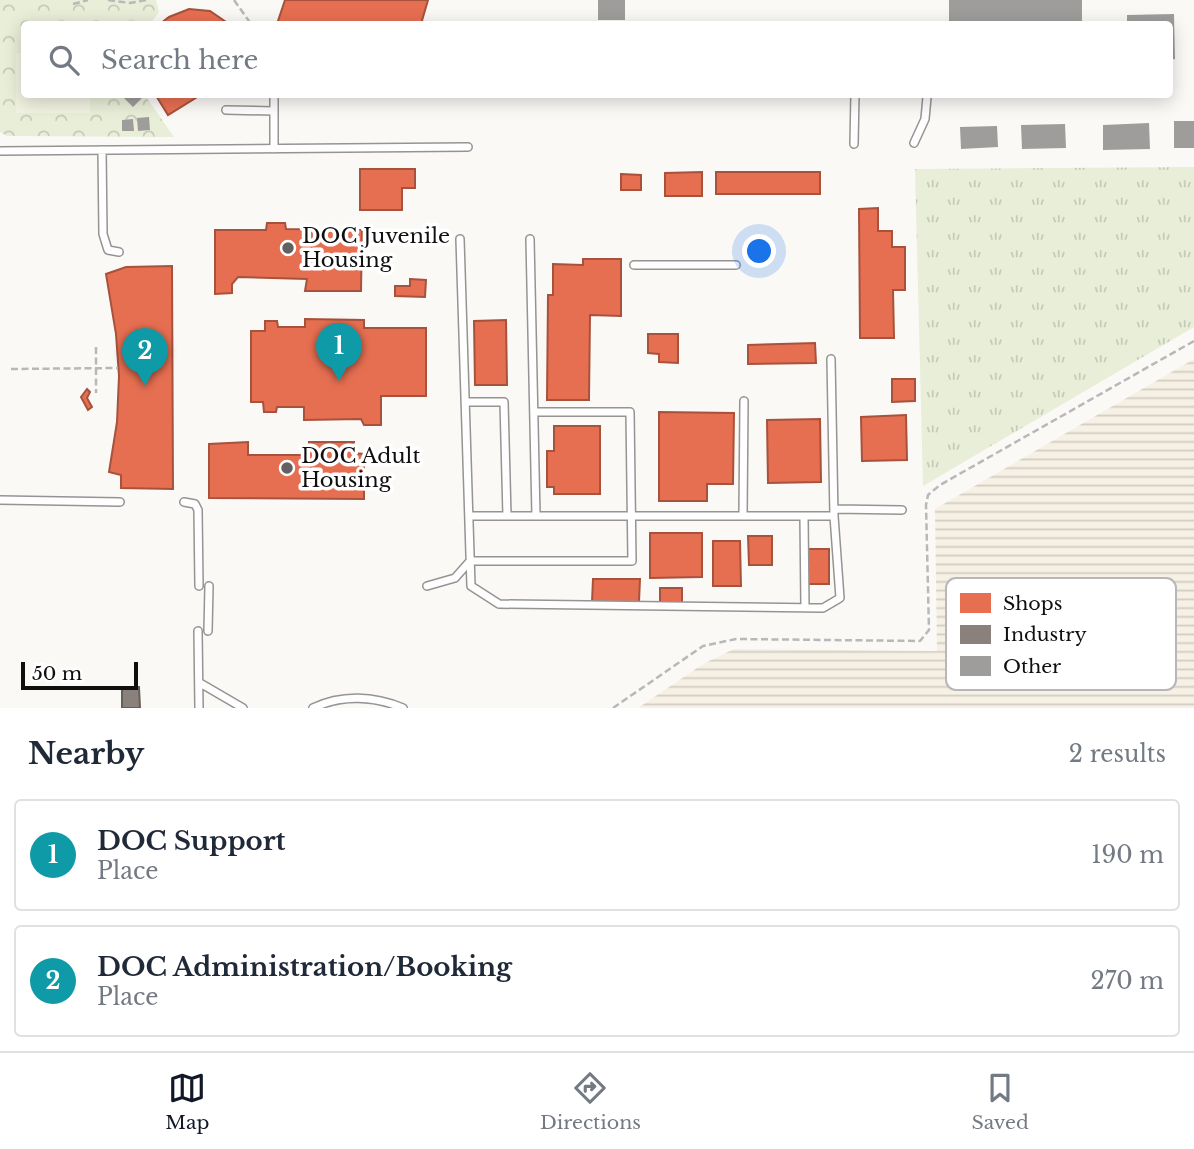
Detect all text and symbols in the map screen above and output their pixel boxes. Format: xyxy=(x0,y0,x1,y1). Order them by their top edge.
search box xyxy=(21,21,1173,98)
icon: search xyxy=(45,41,83,79)
text: Search here xyxy=(101,44,258,76)
place label: DOC Juvenile Housing xyxy=(302,223,450,273)
your location xyxy=(742,234,776,268)
marker: DOC Juvenile Housing xyxy=(280,240,296,256)
pin: 1 xyxy=(316,323,362,381)
pin: 2 xyxy=(122,328,168,386)
place label: DOC Adult Housing xyxy=(301,443,420,493)
marker: DOC Adult Housing xyxy=(279,460,295,476)
legend xyxy=(946,578,1176,690)
text: Shops xyxy=(1003,592,1062,615)
text: Industry xyxy=(1003,623,1087,646)
text: Other xyxy=(1003,655,1061,678)
scale bar xyxy=(21,659,138,691)
text: 50 m xyxy=(32,662,82,685)
text: Nearby xyxy=(28,735,144,772)
text: 2 results xyxy=(1069,740,1166,768)
text: DOC Support xyxy=(97,825,286,857)
text: 1 xyxy=(48,841,58,869)
text: 190 m xyxy=(1091,841,1164,869)
text: Place xyxy=(97,857,159,885)
text: DOC Administration/Booking xyxy=(97,951,512,983)
text: 2 xyxy=(46,967,60,995)
text: 270 m xyxy=(1091,967,1164,995)
text: Place xyxy=(97,983,159,1011)
tab: Map xyxy=(165,1069,209,1134)
tab: Directions xyxy=(540,1069,641,1134)
tab: Saved xyxy=(971,1069,1029,1134)

